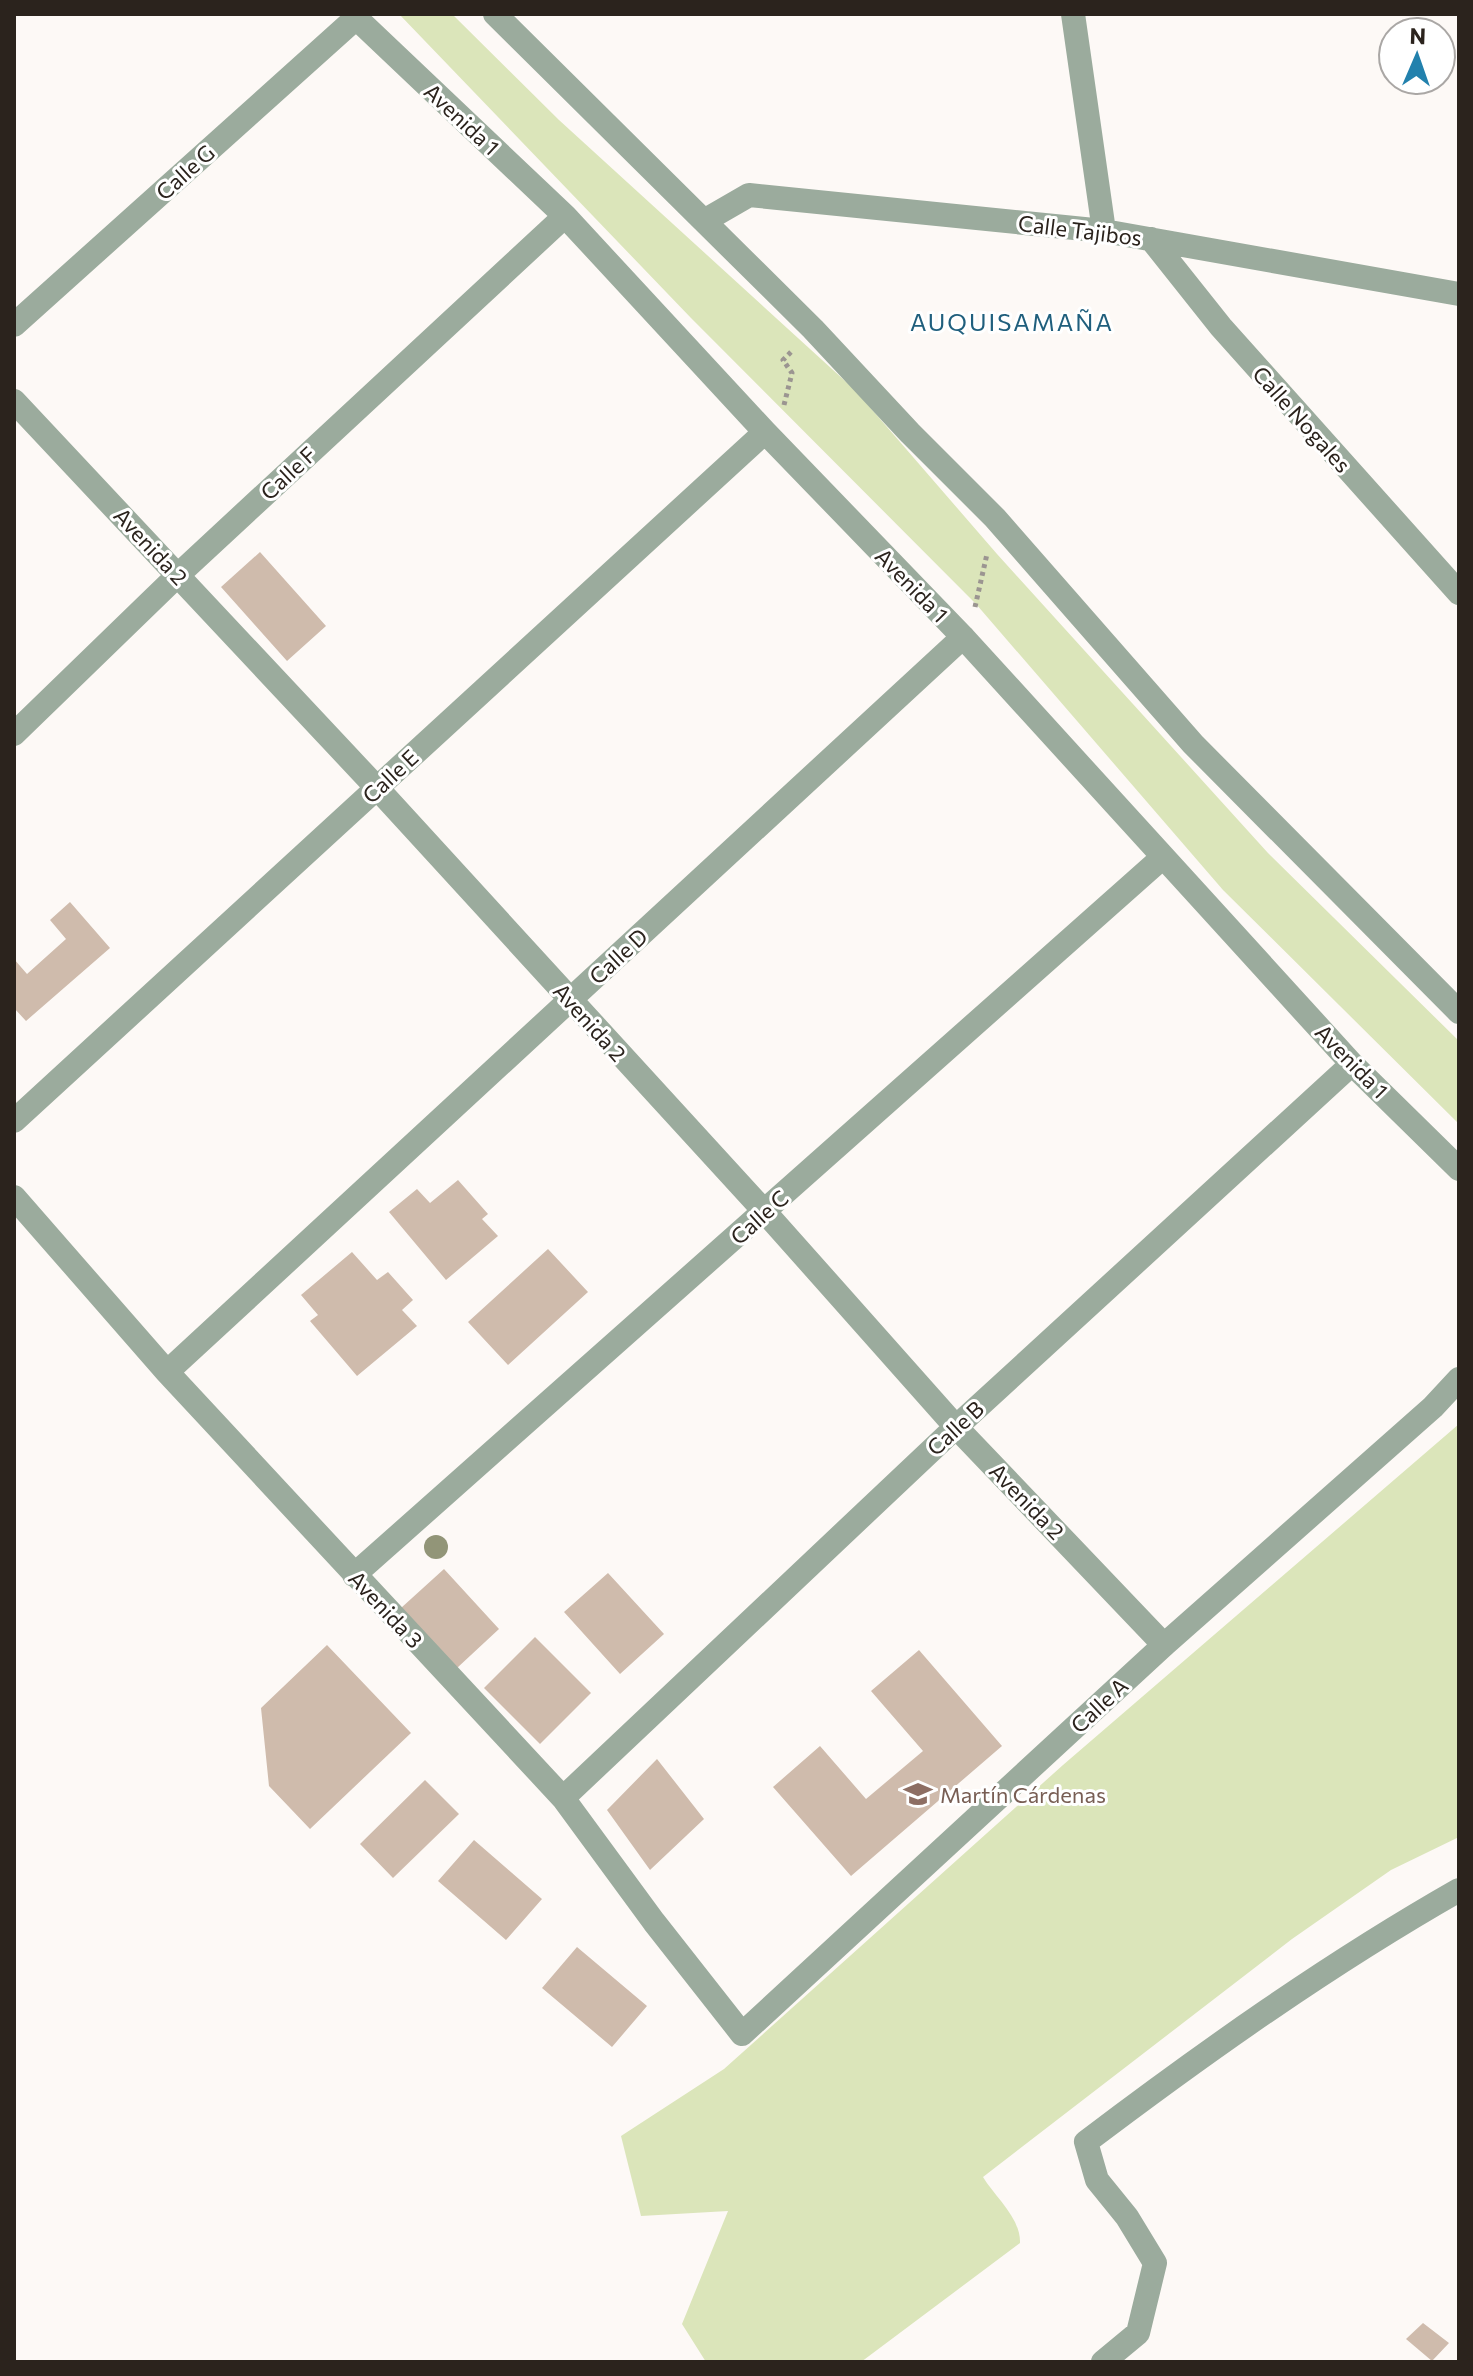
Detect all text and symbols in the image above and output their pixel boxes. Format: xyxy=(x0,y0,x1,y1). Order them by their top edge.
north arrow xyxy=(1377,16,1457,96)
text: N xyxy=(1409,22,1426,49)
street label: Avenida 1 xyxy=(419,77,505,161)
street label: Calle G xyxy=(150,139,220,205)
street label: Calle Tajibos xyxy=(1017,209,1143,251)
district label: AUQUISAMAÑA xyxy=(910,307,1114,336)
street label: Calle Nogales xyxy=(1247,360,1357,478)
street label: Calle F xyxy=(255,441,321,505)
street label: Avenida 2 xyxy=(108,502,194,590)
street label: Avenida 1 xyxy=(870,542,954,628)
street label: Calle E xyxy=(356,743,424,809)
street label: Calle D xyxy=(583,922,653,990)
street label: Avenida 2 xyxy=(548,977,632,1067)
street label: Avenida 1 xyxy=(1310,1018,1394,1104)
street label: Calle C xyxy=(724,1184,794,1250)
street label: Calle B xyxy=(921,1395,989,1461)
street label: Avenida 2 xyxy=(984,1457,1070,1545)
street label: Avenida 3 xyxy=(343,1565,429,1653)
street label: Calle A xyxy=(1065,1672,1133,1738)
school or university icon: Martín Cárdenas xyxy=(903,1779,933,1809)
place label: Martín Cárdenas xyxy=(940,1781,1106,1808)

